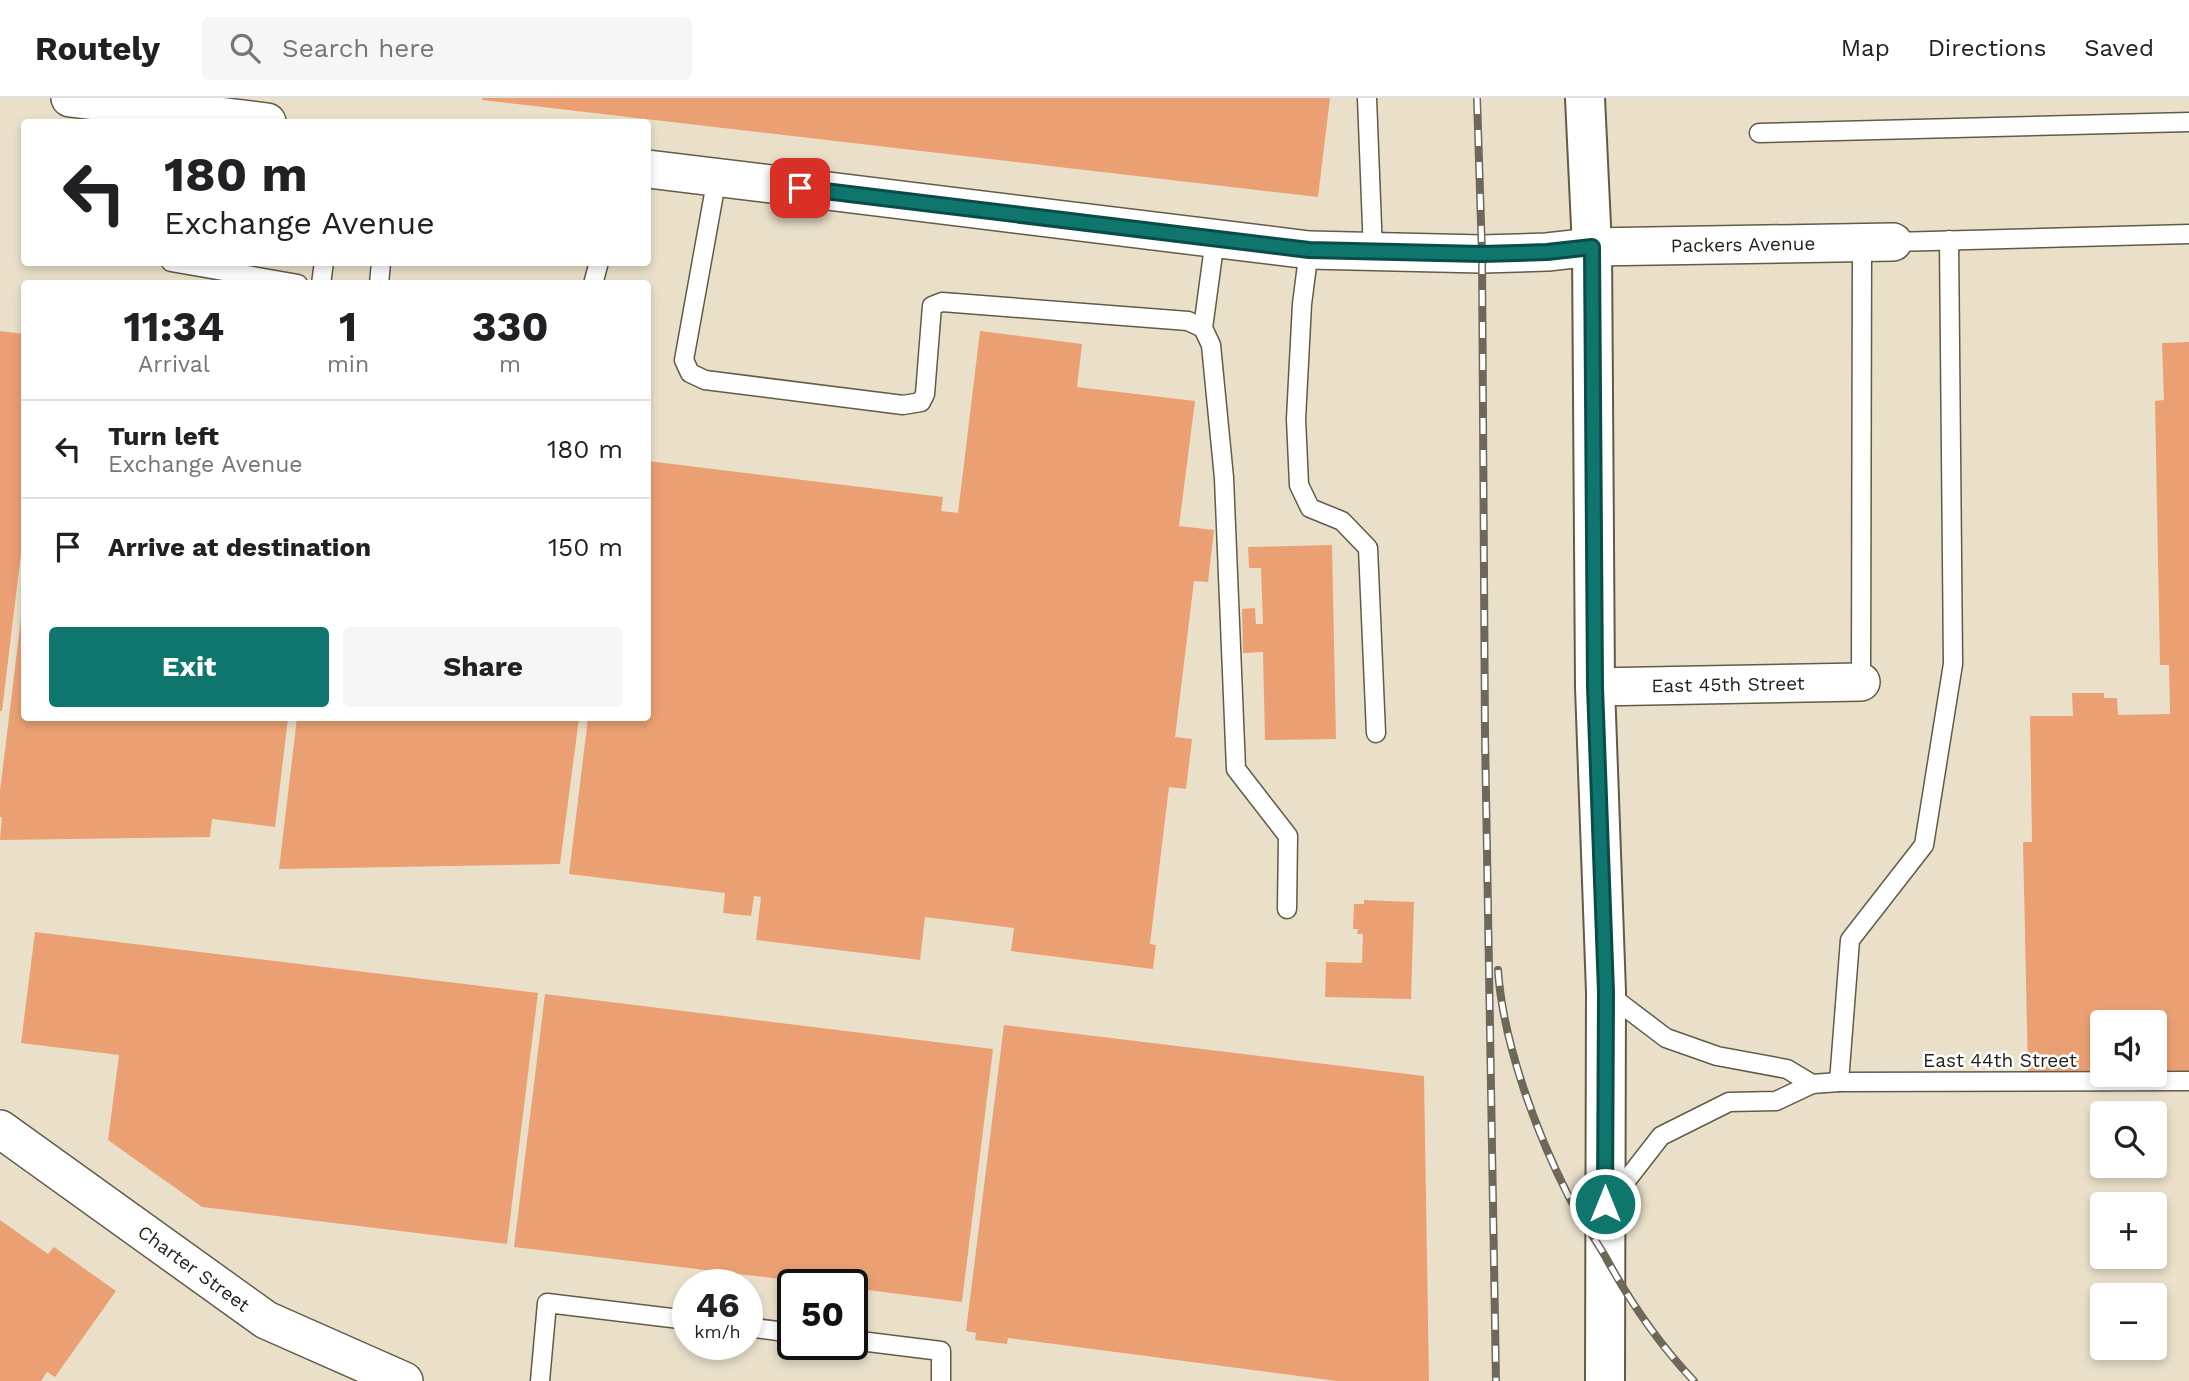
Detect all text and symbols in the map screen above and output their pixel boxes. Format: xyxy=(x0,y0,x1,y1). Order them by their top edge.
search box xyxy=(202,17,692,80)
text: Routely xyxy=(35,29,160,68)
icon: search xyxy=(226,29,264,67)
text: Search here xyxy=(282,33,434,63)
text: Map xyxy=(1841,34,1890,62)
text: Directions xyxy=(1928,34,2046,62)
text: Saved xyxy=(2084,34,2154,62)
text: 180 m xyxy=(164,145,308,203)
icon: left xyxy=(49,147,140,238)
pin xyxy=(770,158,830,218)
icon: arrive xyxy=(781,169,819,207)
text: Exchange Avenue xyxy=(164,204,435,242)
street label: Packers Avenue xyxy=(1670,232,1816,257)
text: 11:34 xyxy=(123,302,224,351)
text: 1 xyxy=(339,302,357,351)
text: 330 xyxy=(472,302,549,351)
text: Arrival xyxy=(138,351,210,378)
text: min xyxy=(327,351,369,378)
text: m xyxy=(499,351,521,378)
text: Turn left xyxy=(108,421,219,451)
icon: left xyxy=(49,430,87,468)
text: 180 m xyxy=(547,434,623,464)
text: Exchange Avenue xyxy=(108,451,303,478)
icon: arrive xyxy=(49,528,87,566)
text: Arrive at destination xyxy=(108,532,371,562)
text: 150 m xyxy=(548,532,623,562)
button: Exit xyxy=(49,627,329,707)
button: Share xyxy=(343,627,623,707)
street label: East 45th Street xyxy=(1651,672,1805,697)
map controls xyxy=(2090,1010,2167,1360)
button: sound xyxy=(2090,1010,2167,1087)
street label: East 44th Street xyxy=(1923,1049,2077,1072)
button: search xyxy=(2090,1101,2167,1178)
position arrow xyxy=(1568,1167,1642,1241)
button: + xyxy=(2090,1192,2167,1269)
street label: Charter Street xyxy=(133,1220,254,1317)
speed limit sign: 50 xyxy=(777,1269,868,1360)
button: − xyxy=(2090,1283,2167,1360)
text: 46 xyxy=(695,1284,740,1326)
text: km/h xyxy=(694,1321,741,1342)

